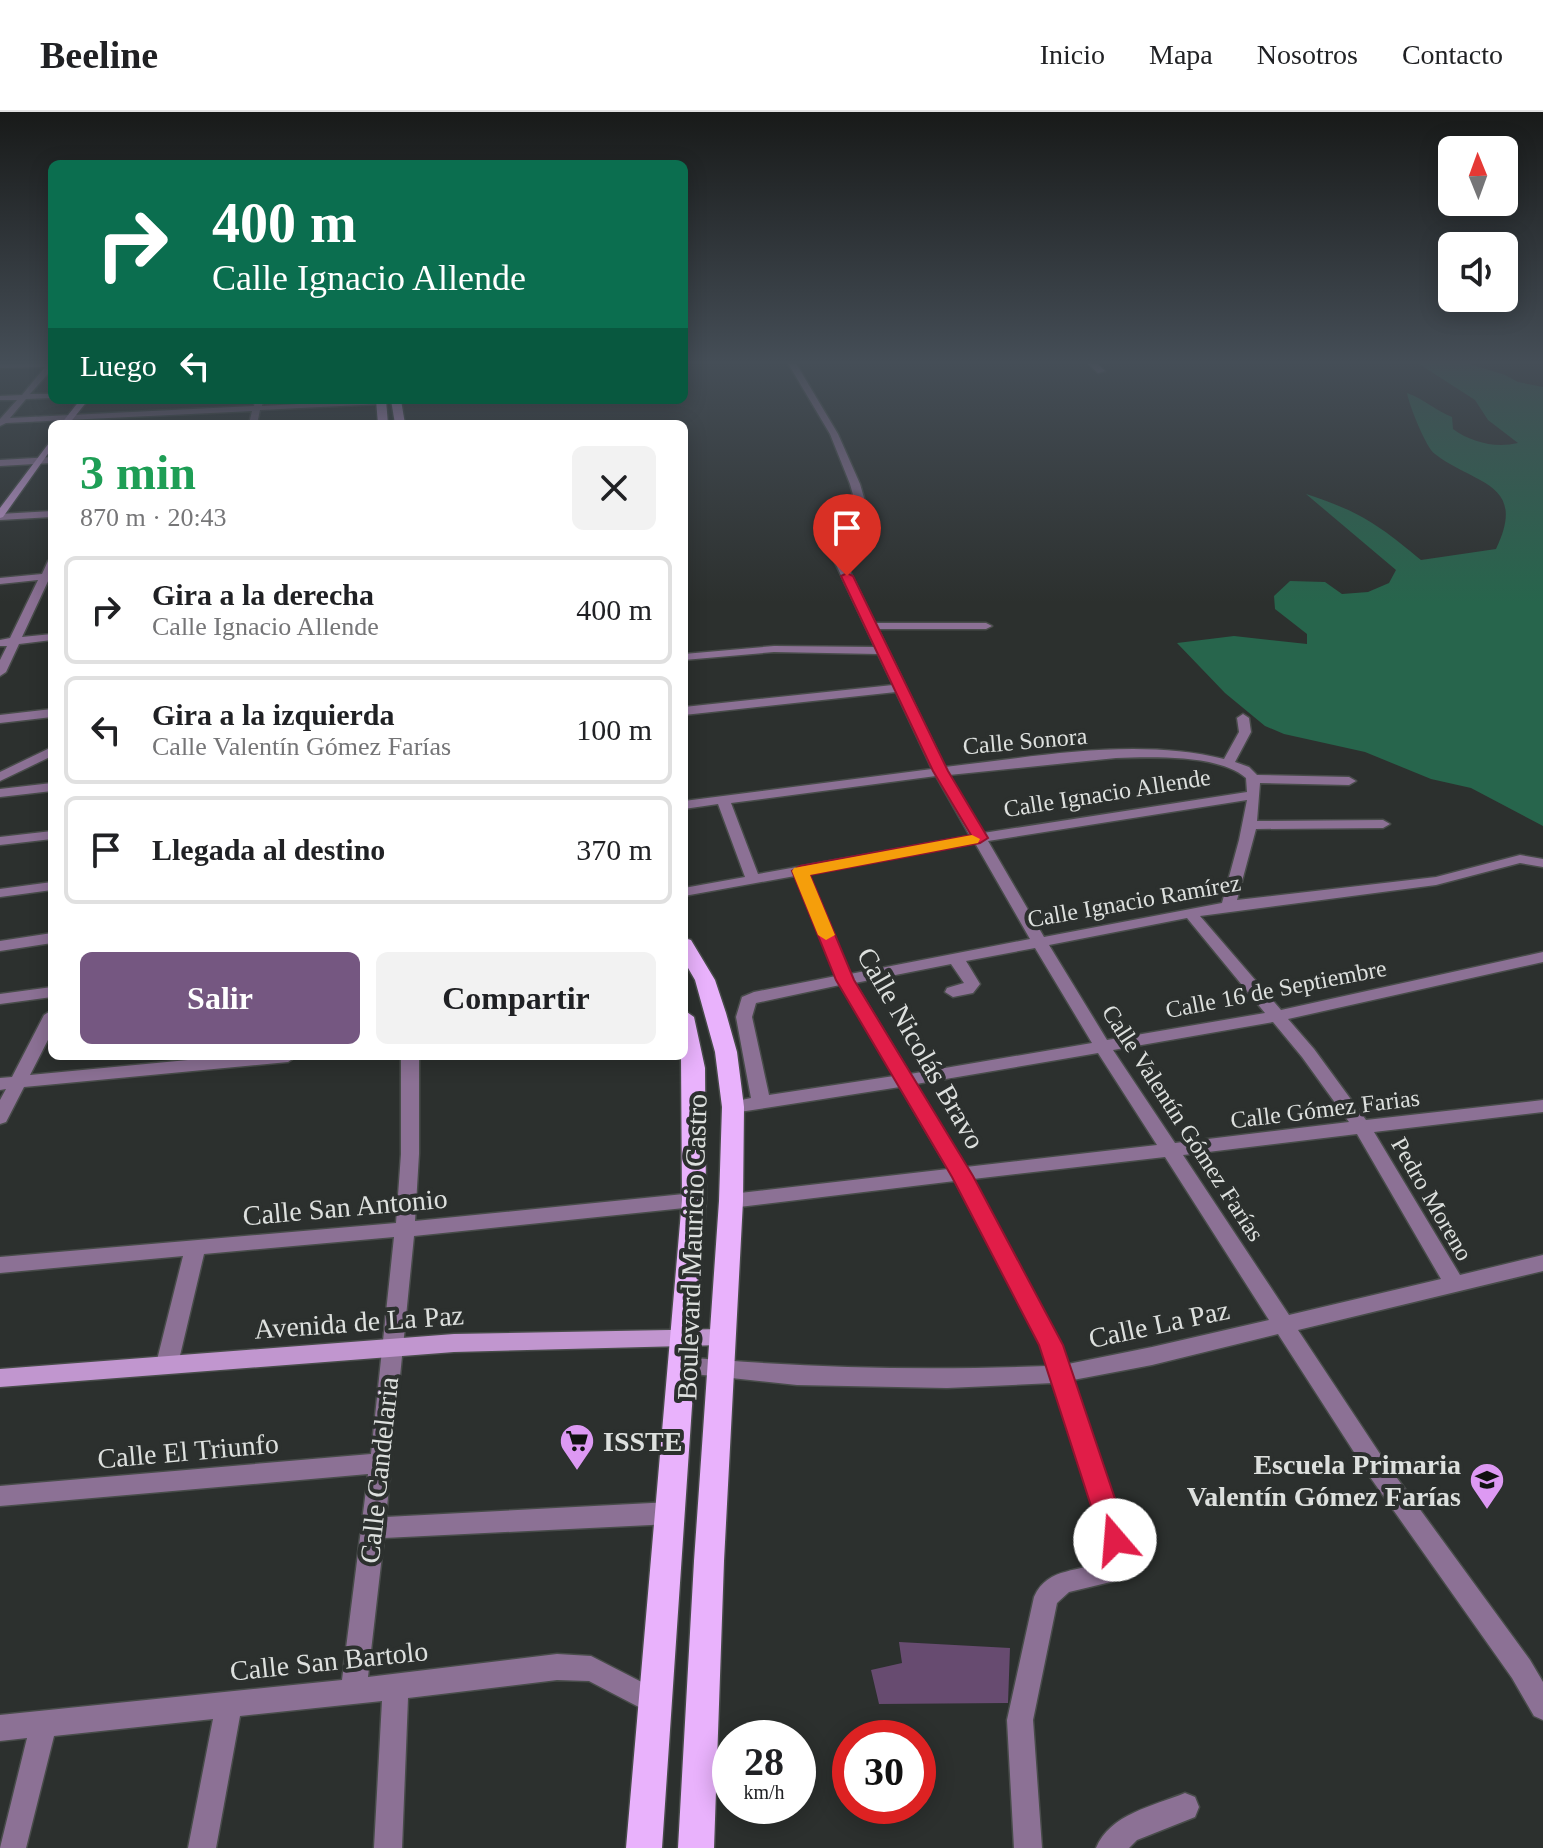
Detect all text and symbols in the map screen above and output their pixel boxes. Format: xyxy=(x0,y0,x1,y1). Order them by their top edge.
text: Beeline xyxy=(40,34,158,76)
text: Inicio xyxy=(1040,39,1105,70)
text: Mapa xyxy=(1149,39,1213,70)
text: Nosotros xyxy=(1257,39,1358,70)
text: Contacto xyxy=(1402,39,1503,70)
north arrow xyxy=(1438,136,1518,216)
map controls xyxy=(1438,136,1518,312)
icon: right xyxy=(80,192,184,296)
text: 400 m xyxy=(212,192,357,254)
button: sound xyxy=(1438,232,1518,312)
text: Calle Ignacio Allende xyxy=(212,258,526,298)
icon: left xyxy=(173,344,217,388)
text: Luego xyxy=(80,349,157,382)
text: 3 min xyxy=(80,446,196,499)
button: close xyxy=(572,446,656,530)
pin xyxy=(813,494,881,576)
text: 870 m · 20:43 xyxy=(80,503,227,532)
icon: arrive xyxy=(825,506,869,550)
text: Gira a la derecha xyxy=(152,578,374,611)
icon: right xyxy=(84,588,128,632)
text: 400 m xyxy=(576,593,652,626)
text: Calle Ignacio Allende xyxy=(152,612,379,641)
text: Gira a la izquierda xyxy=(152,698,395,731)
icon: left xyxy=(84,708,128,752)
text: 100 m xyxy=(576,713,652,746)
street label: Calle Sonora xyxy=(962,723,1089,759)
text: Calle Valentín Gómez Farías xyxy=(152,732,451,761)
street label: Calle Ignacio Allende xyxy=(1002,764,1212,822)
icon: arrive xyxy=(84,828,128,872)
text: Llegada al destino xyxy=(152,833,385,866)
text: 370 m xyxy=(576,833,652,866)
street label: Calle Ignacio Ramírez xyxy=(1025,869,1243,933)
street label: Calle Nicolás Bravo xyxy=(851,942,991,1154)
button: Salir xyxy=(80,952,360,1044)
button: Compartir xyxy=(376,952,656,1044)
street label: Calle 16 de Septiembre xyxy=(1163,955,1389,1023)
street label: Calle Valentín Gómez Farías xyxy=(1097,1000,1269,1246)
street label: Calle Gómez Farias xyxy=(1229,1084,1421,1134)
street label: Boulevard Mauricio Castro xyxy=(671,1093,713,1401)
street label: Pedro Moreno xyxy=(1386,1133,1478,1265)
street label: Calle San Antonio xyxy=(241,1183,449,1231)
street label: Calle La Paz xyxy=(1086,1294,1232,1354)
street label: Avenida de La Paz xyxy=(253,1299,465,1345)
street label: Calle Candelaria xyxy=(354,1375,404,1565)
supermarket icon: ISSTE xyxy=(558,1422,596,1472)
place label: ISSTE xyxy=(603,1426,682,1457)
street label: Calle El Triunfo xyxy=(96,1428,280,1474)
place label: Escuela Primaria Valentín Gómez Farías xyxy=(1187,1449,1461,1512)
school or university icon: Escuela Primaria Valentín Gómez Farías xyxy=(1468,1461,1506,1511)
position arrow xyxy=(1073,1498,1157,1582)
street label: Calle San Bartolo xyxy=(228,1635,430,1687)
speed limit sign: 30 xyxy=(832,1720,936,1824)
text: 28 xyxy=(744,1739,784,1784)
text: km/h xyxy=(743,1781,785,1803)

